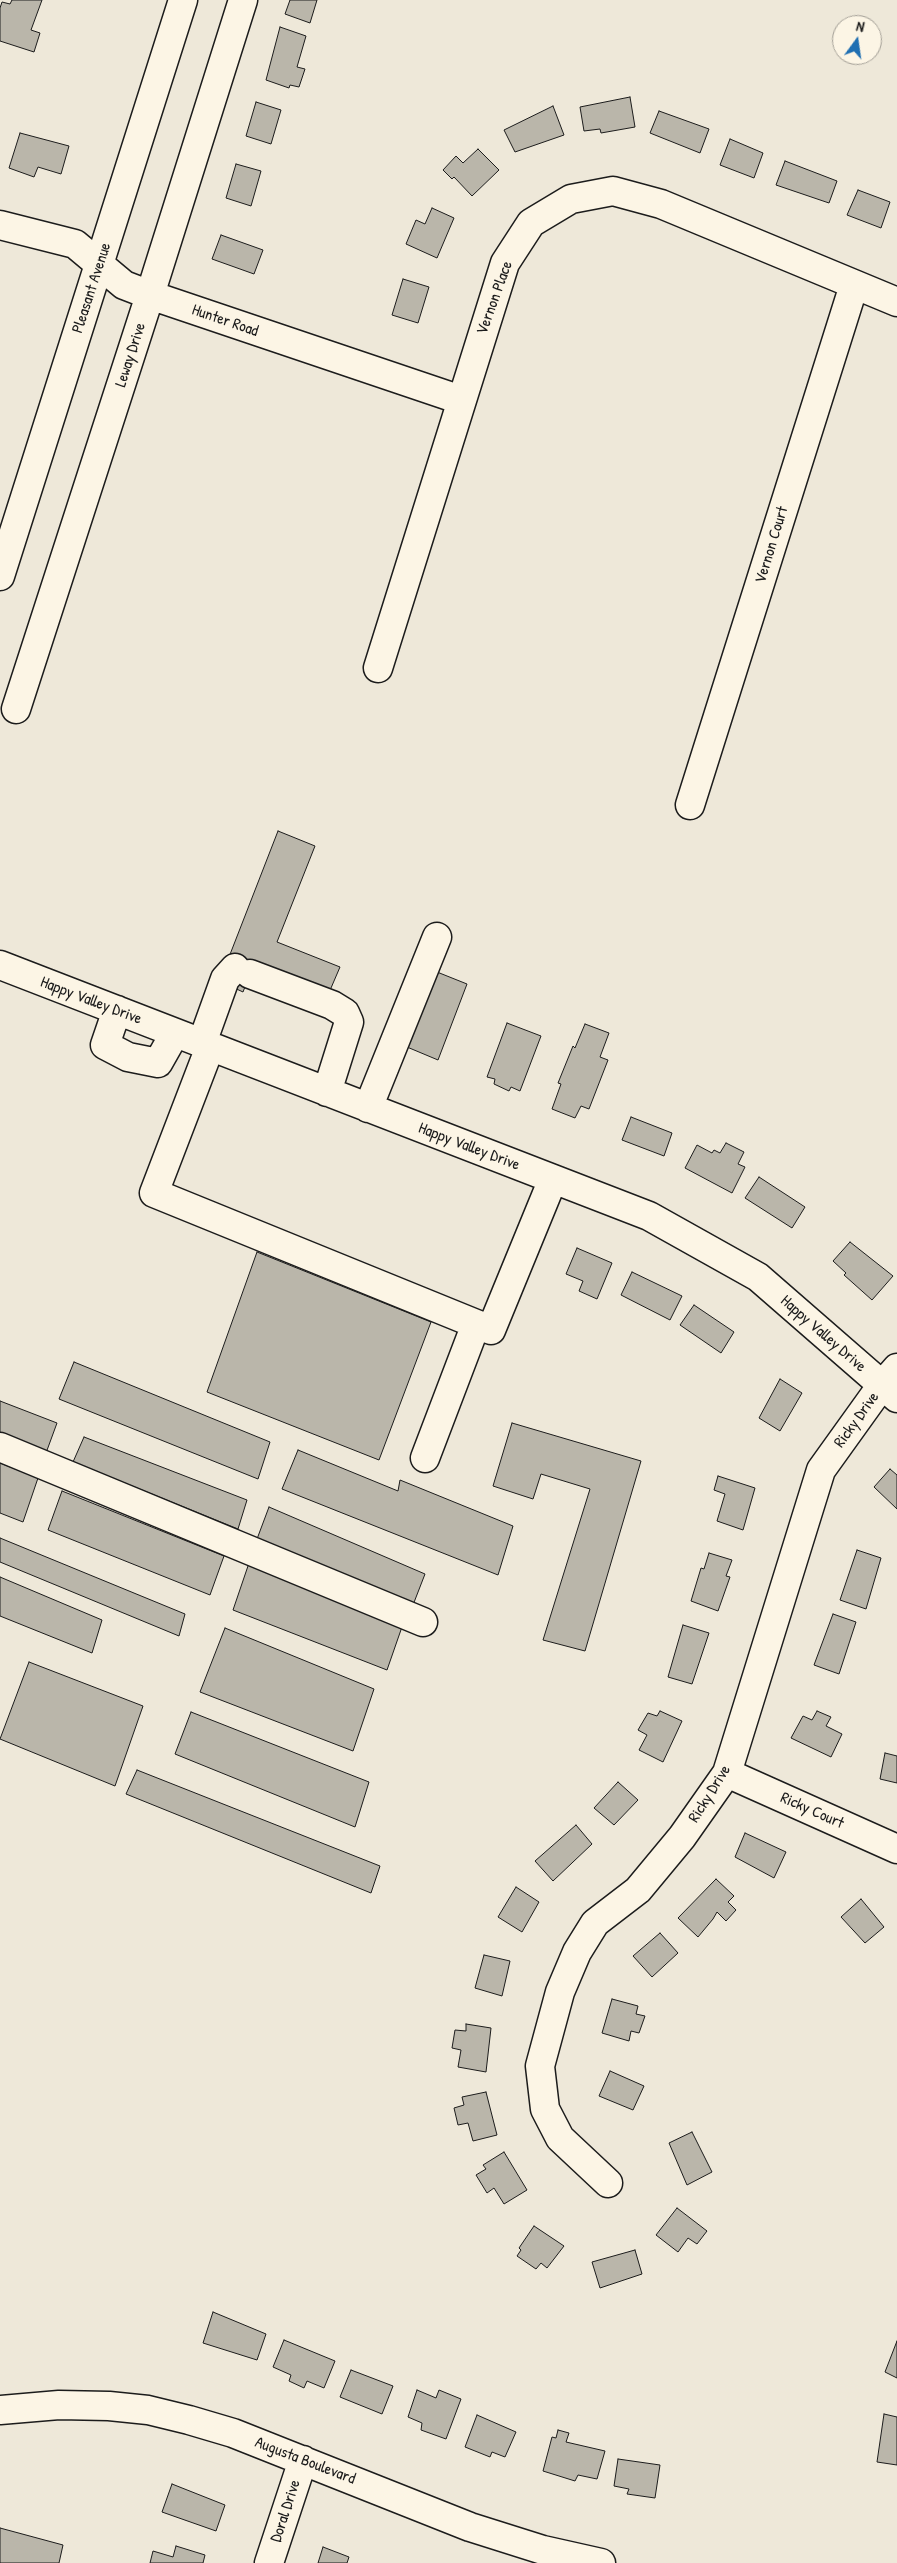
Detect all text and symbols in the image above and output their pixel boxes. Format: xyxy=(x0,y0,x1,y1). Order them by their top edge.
north arrow xyxy=(832,15,882,65)
text: N xyxy=(855,16,866,36)
street label: Pleasant Avenue xyxy=(68,240,116,336)
street label: Vernon Place xyxy=(473,259,517,337)
street label: Hunter Road xyxy=(189,301,261,341)
street label: Leway Drive xyxy=(112,320,150,390)
street label: Vernon Court xyxy=(751,504,793,586)
street label: Happy Valley Drive xyxy=(38,973,144,1029)
street label: Happy Valley Drive xyxy=(416,1119,522,1175)
street label: Happy Valley Drive xyxy=(776,1292,870,1376)
street label: Ricky Drive xyxy=(830,1388,884,1452)
street label: Ricky Drive xyxy=(685,1762,735,1826)
street label: Ricky Court xyxy=(777,1789,847,1833)
street label: Augusta Boulevard xyxy=(252,2433,358,2489)
street label: Doral Drive xyxy=(267,2477,305,2545)

